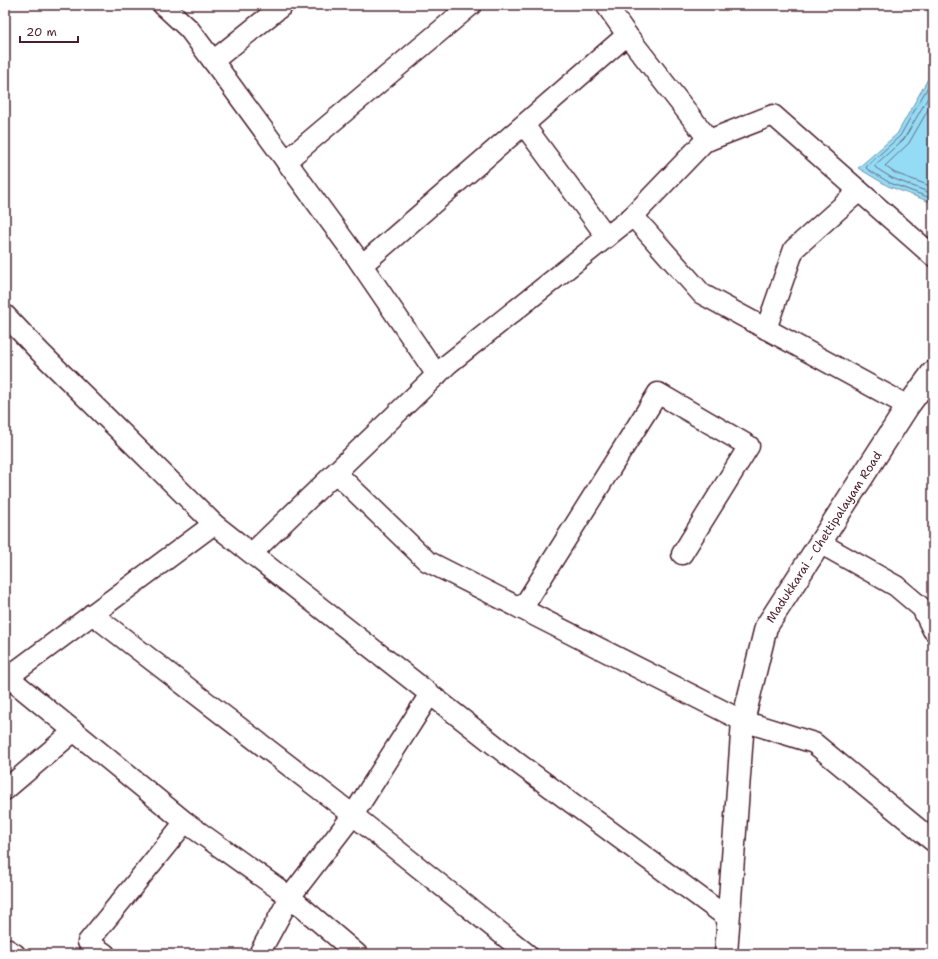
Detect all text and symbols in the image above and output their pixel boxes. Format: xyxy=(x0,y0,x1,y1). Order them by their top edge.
scale bar xyxy=(20,18,78,44)
text: 20 m xyxy=(26,24,57,40)
street label: Madukkarai - Chettipalayam Road xyxy=(762,448,886,626)

